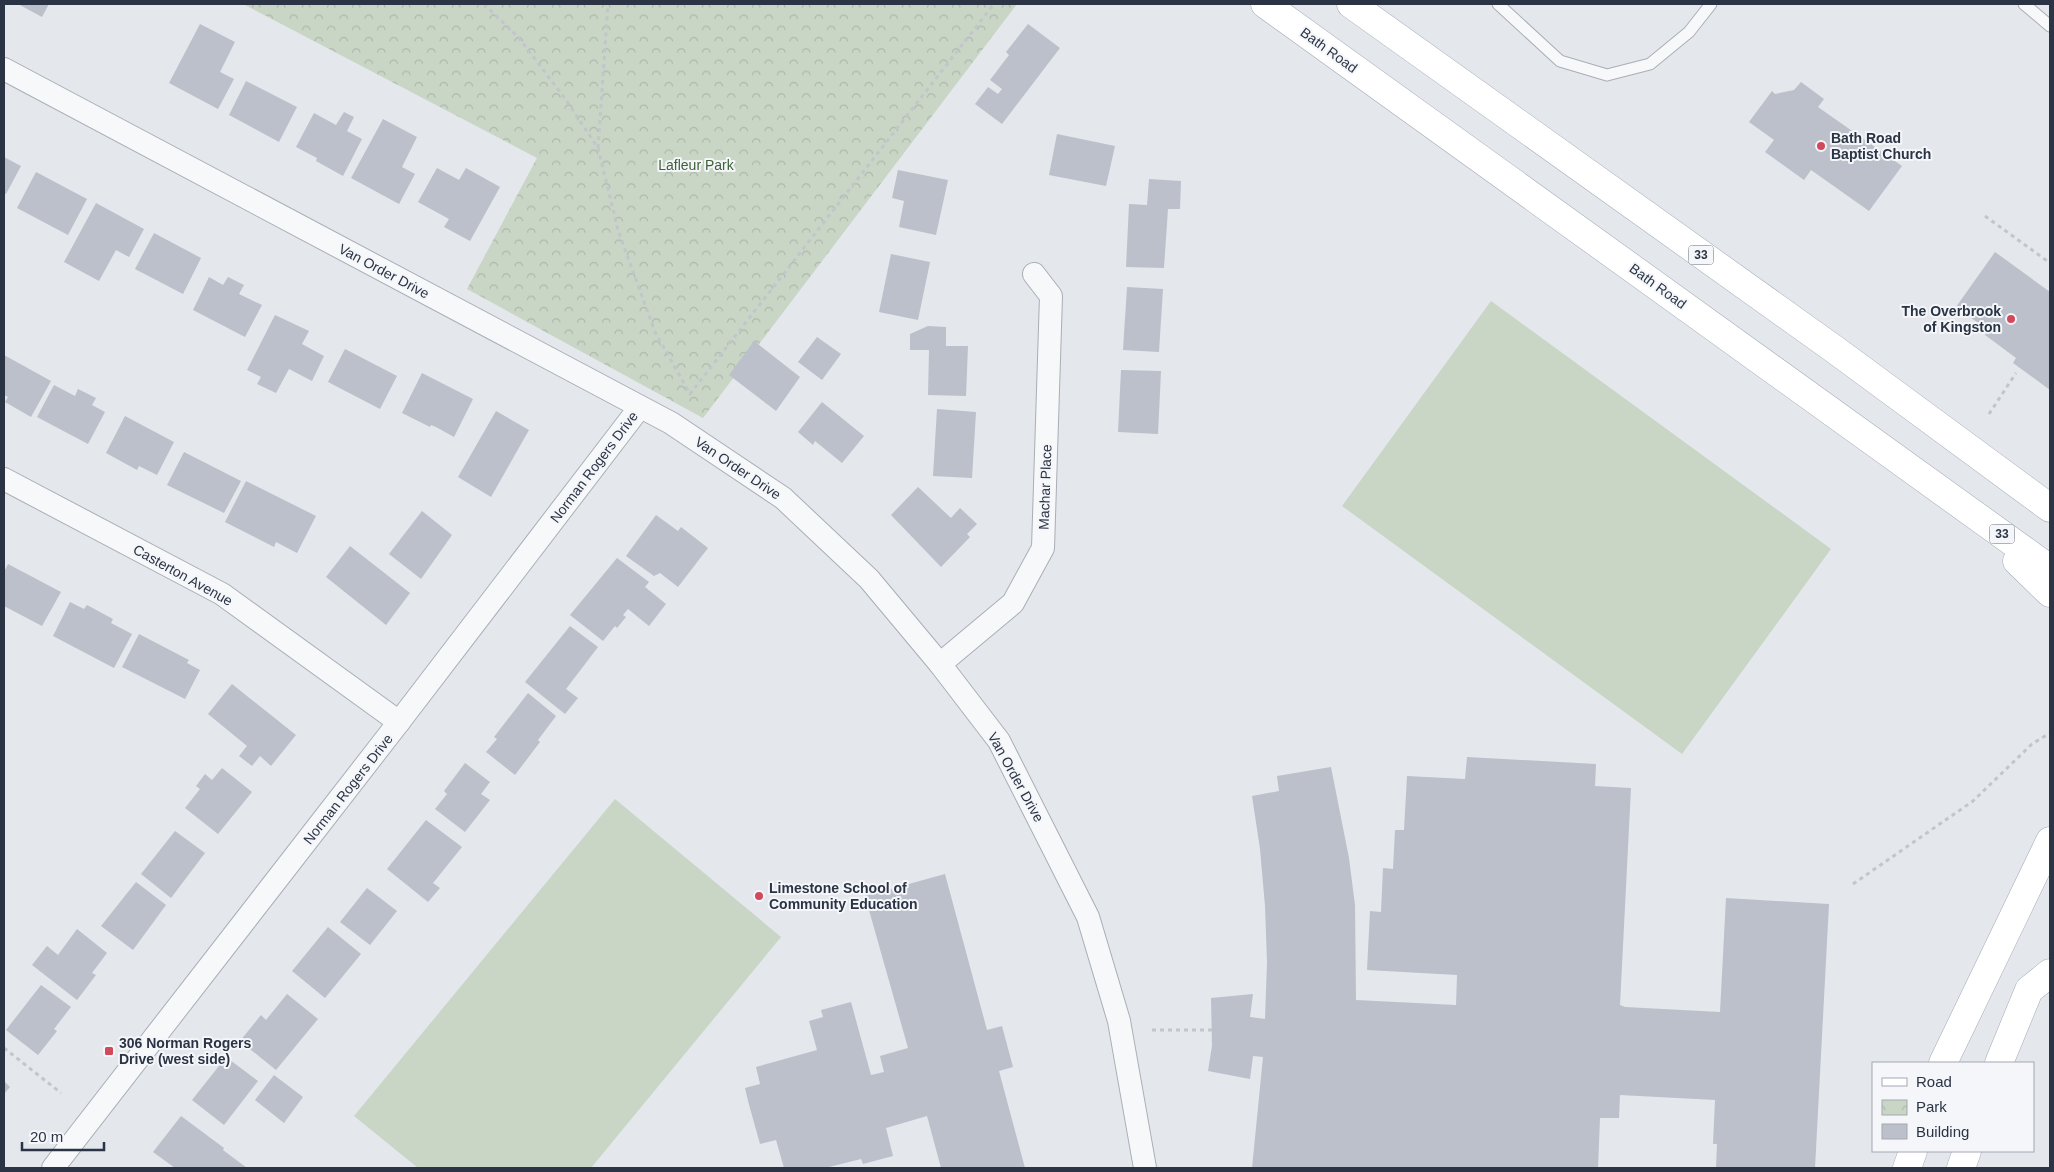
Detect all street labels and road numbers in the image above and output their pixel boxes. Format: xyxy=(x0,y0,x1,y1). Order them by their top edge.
street label: Bath Road xyxy=(1298,24,1360,76)
street label: Van Order Drive xyxy=(336,240,432,302)
road number: 33 xyxy=(1688,246,1714,264)
street label: Bath Road xyxy=(1627,260,1689,312)
street label: Norman Rogers Drive xyxy=(547,408,641,526)
street label: Van Order Drive xyxy=(692,433,784,503)
street label: Machar Place xyxy=(1036,444,1054,530)
road number: 33 xyxy=(1990,524,2014,544)
street label: Casterton Avenue xyxy=(131,541,236,609)
street label: Van Order Drive xyxy=(985,729,1047,825)
street label: Norman Rogers Drive xyxy=(300,731,396,847)

